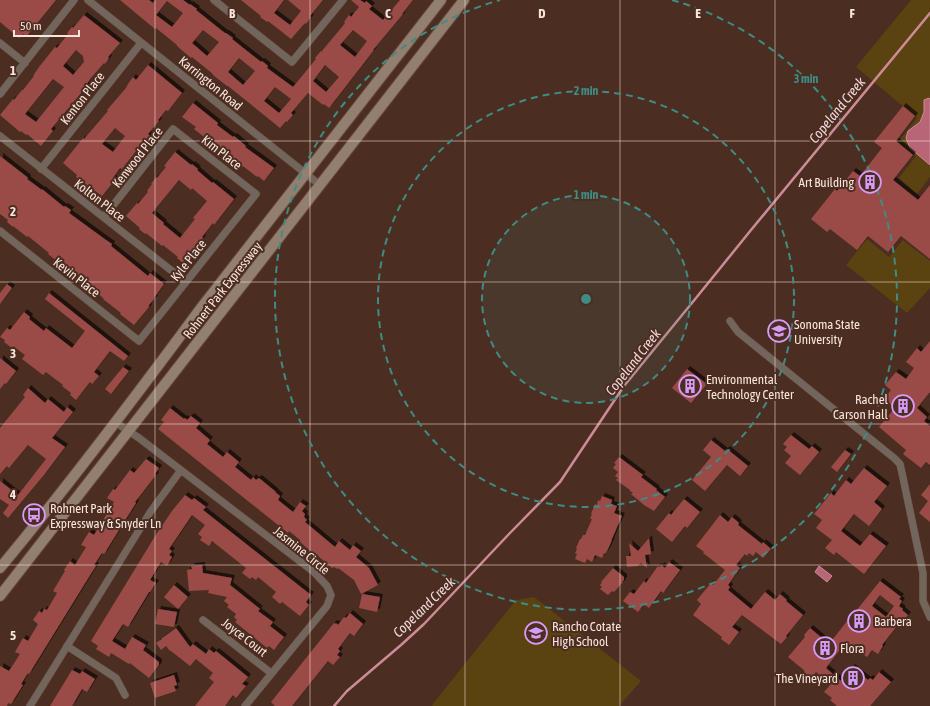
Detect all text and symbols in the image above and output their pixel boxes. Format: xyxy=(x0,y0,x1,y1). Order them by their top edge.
text: B xyxy=(229,6,236,21)
text: C xyxy=(385,6,391,21)
text: D xyxy=(538,6,546,21)
text: E xyxy=(695,6,701,21)
text: F xyxy=(849,6,855,21)
scale bar xyxy=(14,12,79,38)
text: 50 m xyxy=(20,19,42,33)
street label: Karrington Road xyxy=(176,53,245,114)
text: 1 xyxy=(10,63,16,78)
street label: Kenton Place xyxy=(57,69,108,128)
text: 3 min xyxy=(794,72,818,86)
water label: Copeland Creek xyxy=(806,73,869,146)
text: 2 min xyxy=(574,84,598,98)
street label: Kenwood Place xyxy=(109,124,166,191)
street label: Kim Place xyxy=(199,132,245,173)
building icon: Art Building xyxy=(857,169,883,195)
place label: Art Building xyxy=(799,175,854,190)
street label: Kolton Place xyxy=(71,176,128,225)
text: 1 min xyxy=(574,188,598,202)
text: 2 xyxy=(10,204,16,219)
street label: Kyle Place xyxy=(167,236,209,284)
street label: Rohnert Park Expressway xyxy=(180,238,265,342)
street label: Kevin Place xyxy=(50,255,103,300)
centre of rings xyxy=(579,292,593,306)
place label: Sonoma State University xyxy=(794,317,860,347)
school or university icon: Sonoma State University xyxy=(766,318,792,344)
water label: Copeland Creek xyxy=(602,325,664,398)
text: 3 xyxy=(10,346,16,361)
place label: Environmental Technology Center xyxy=(706,372,794,402)
building icon: Environmental Technology Center xyxy=(677,373,703,399)
place label: Rachel Carson Hall xyxy=(833,392,889,422)
building icon: Rachel Carson Hall xyxy=(890,393,916,419)
text: 4 xyxy=(9,487,16,502)
place label: Rohnert Park Expressway & Snyder Ln xyxy=(50,501,161,531)
bus stop icon: Rohnert Park Expressway & Snyder Ln xyxy=(21,502,47,528)
street label: Jasmine Circle xyxy=(271,523,333,578)
water label: Copeland Creek xyxy=(390,573,459,640)
building icon: Barbera xyxy=(846,608,872,634)
place label: Barbera xyxy=(874,614,912,629)
street label: Joyce Court xyxy=(219,615,271,660)
place label: Rancho Cotate High School xyxy=(552,619,621,649)
school or university icon: Rancho Cotate High School xyxy=(523,620,549,646)
text: 5 xyxy=(10,628,16,643)
building icon: Flora xyxy=(812,635,838,661)
place label: Flora xyxy=(840,641,864,656)
building icon: The Vineyard xyxy=(840,665,866,691)
place label: The Vineyard xyxy=(776,671,838,686)

